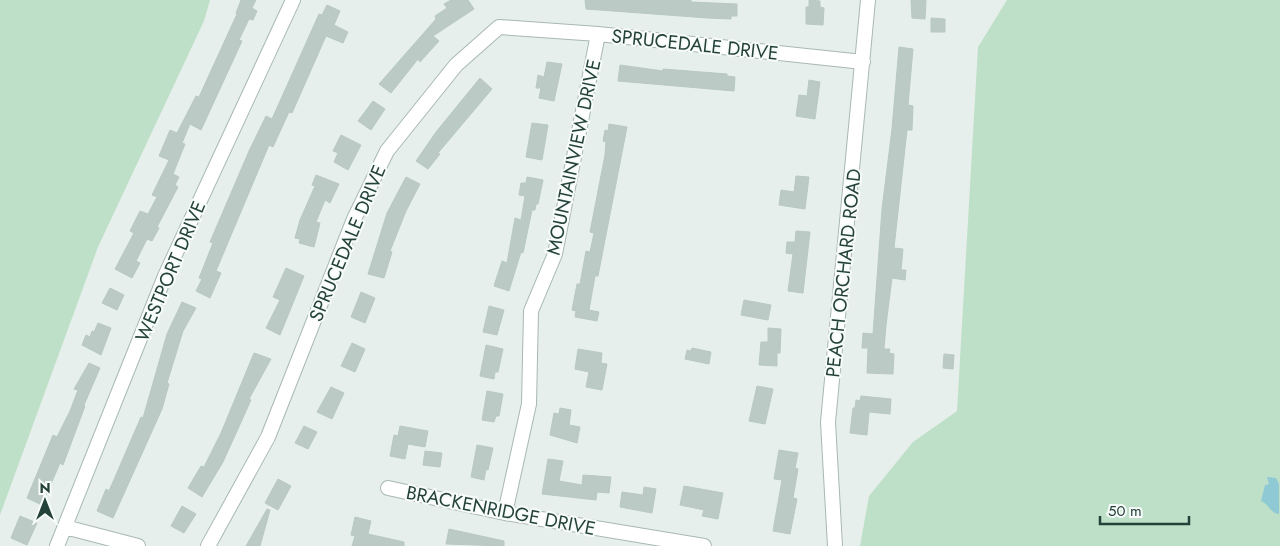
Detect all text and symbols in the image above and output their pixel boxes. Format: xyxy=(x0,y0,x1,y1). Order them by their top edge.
street label: SPRUCEDALE DRIVE xyxy=(610,22,780,67)
street label: MOUNTAINVIEW DRIVE xyxy=(540,57,607,257)
street label: SPRUCEDALE DRIVE xyxy=(302,161,393,326)
street label: PEACH ORCHARD ROAD xyxy=(819,167,868,379)
street label: WESTPORT DRIVE xyxy=(129,197,212,346)
north arrow xyxy=(20,476,70,526)
text: N xyxy=(39,478,51,498)
street label: BRACKENRIDGE DRIVE xyxy=(404,479,598,542)
scale bar xyxy=(1100,494,1189,526)
text: 50 m xyxy=(1108,500,1142,522)

